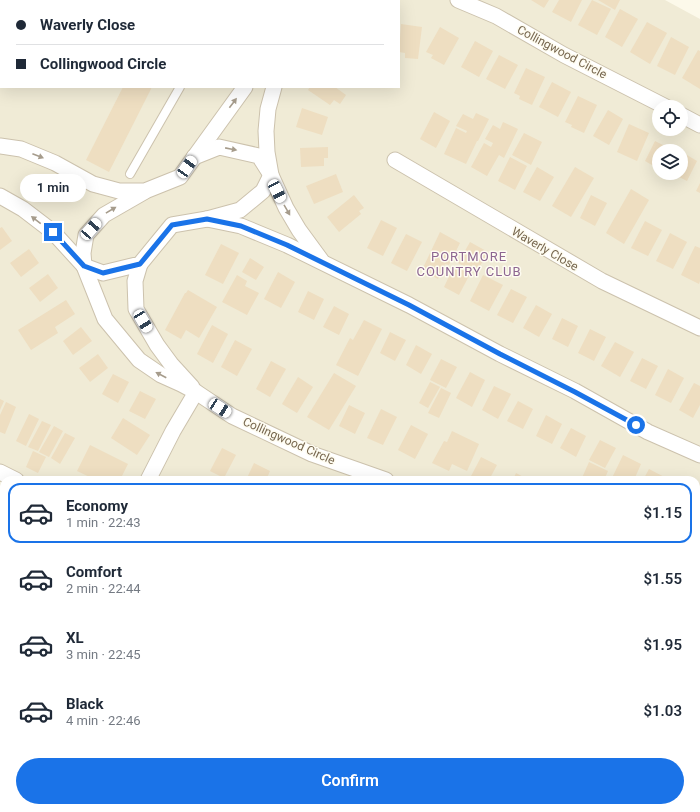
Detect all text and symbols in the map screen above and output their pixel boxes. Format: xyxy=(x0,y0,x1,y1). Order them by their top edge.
text: Waverly Close xyxy=(40,16,135,34)
street label: Collingwood Circle xyxy=(515,22,609,82)
text: Collingwood Circle xyxy=(40,55,166,73)
one-way arrow xyxy=(229,97,237,108)
map controls xyxy=(652,100,688,180)
button: locate xyxy=(652,100,688,136)
button: layers xyxy=(652,144,688,180)
one-way arrow xyxy=(225,147,237,153)
one-way arrow xyxy=(32,153,44,159)
car xyxy=(175,154,199,180)
callout: 1 min xyxy=(20,174,86,202)
car xyxy=(266,178,288,204)
text: 1 min xyxy=(37,180,69,195)
one-way arrow xyxy=(284,205,291,216)
one-way arrow xyxy=(105,207,117,214)
one-way arrow xyxy=(31,215,42,224)
car xyxy=(79,216,103,242)
route end xyxy=(44,223,62,241)
street label: Waverly Close xyxy=(509,224,581,274)
district label: PORTMORE COUNTRY CLUB xyxy=(416,249,522,279)
car xyxy=(132,308,154,334)
one-way arrow xyxy=(156,372,167,378)
car xyxy=(207,396,233,420)
street label: Collingwood Circle xyxy=(241,414,337,468)
route start xyxy=(627,416,645,434)
icon: car xyxy=(18,495,54,531)
text: Economy xyxy=(66,497,128,515)
text: $1.15 xyxy=(643,504,682,522)
text: 1 min · 22:43 xyxy=(66,515,141,530)
icon: car xyxy=(18,561,54,597)
text: Comfort xyxy=(66,563,122,581)
text: $1.55 xyxy=(643,570,682,588)
text: 2 min · 22:44 xyxy=(66,581,141,596)
icon: car xyxy=(18,627,54,663)
text: XL xyxy=(66,629,84,647)
text: $1.95 xyxy=(643,636,682,654)
text: 3 min · 22:45 xyxy=(66,647,141,662)
icon: car xyxy=(18,693,54,729)
text: Black xyxy=(66,695,103,713)
text: $1.03 xyxy=(643,702,682,720)
text: 4 min · 22:46 xyxy=(66,713,141,728)
button: Confirm xyxy=(16,758,684,804)

